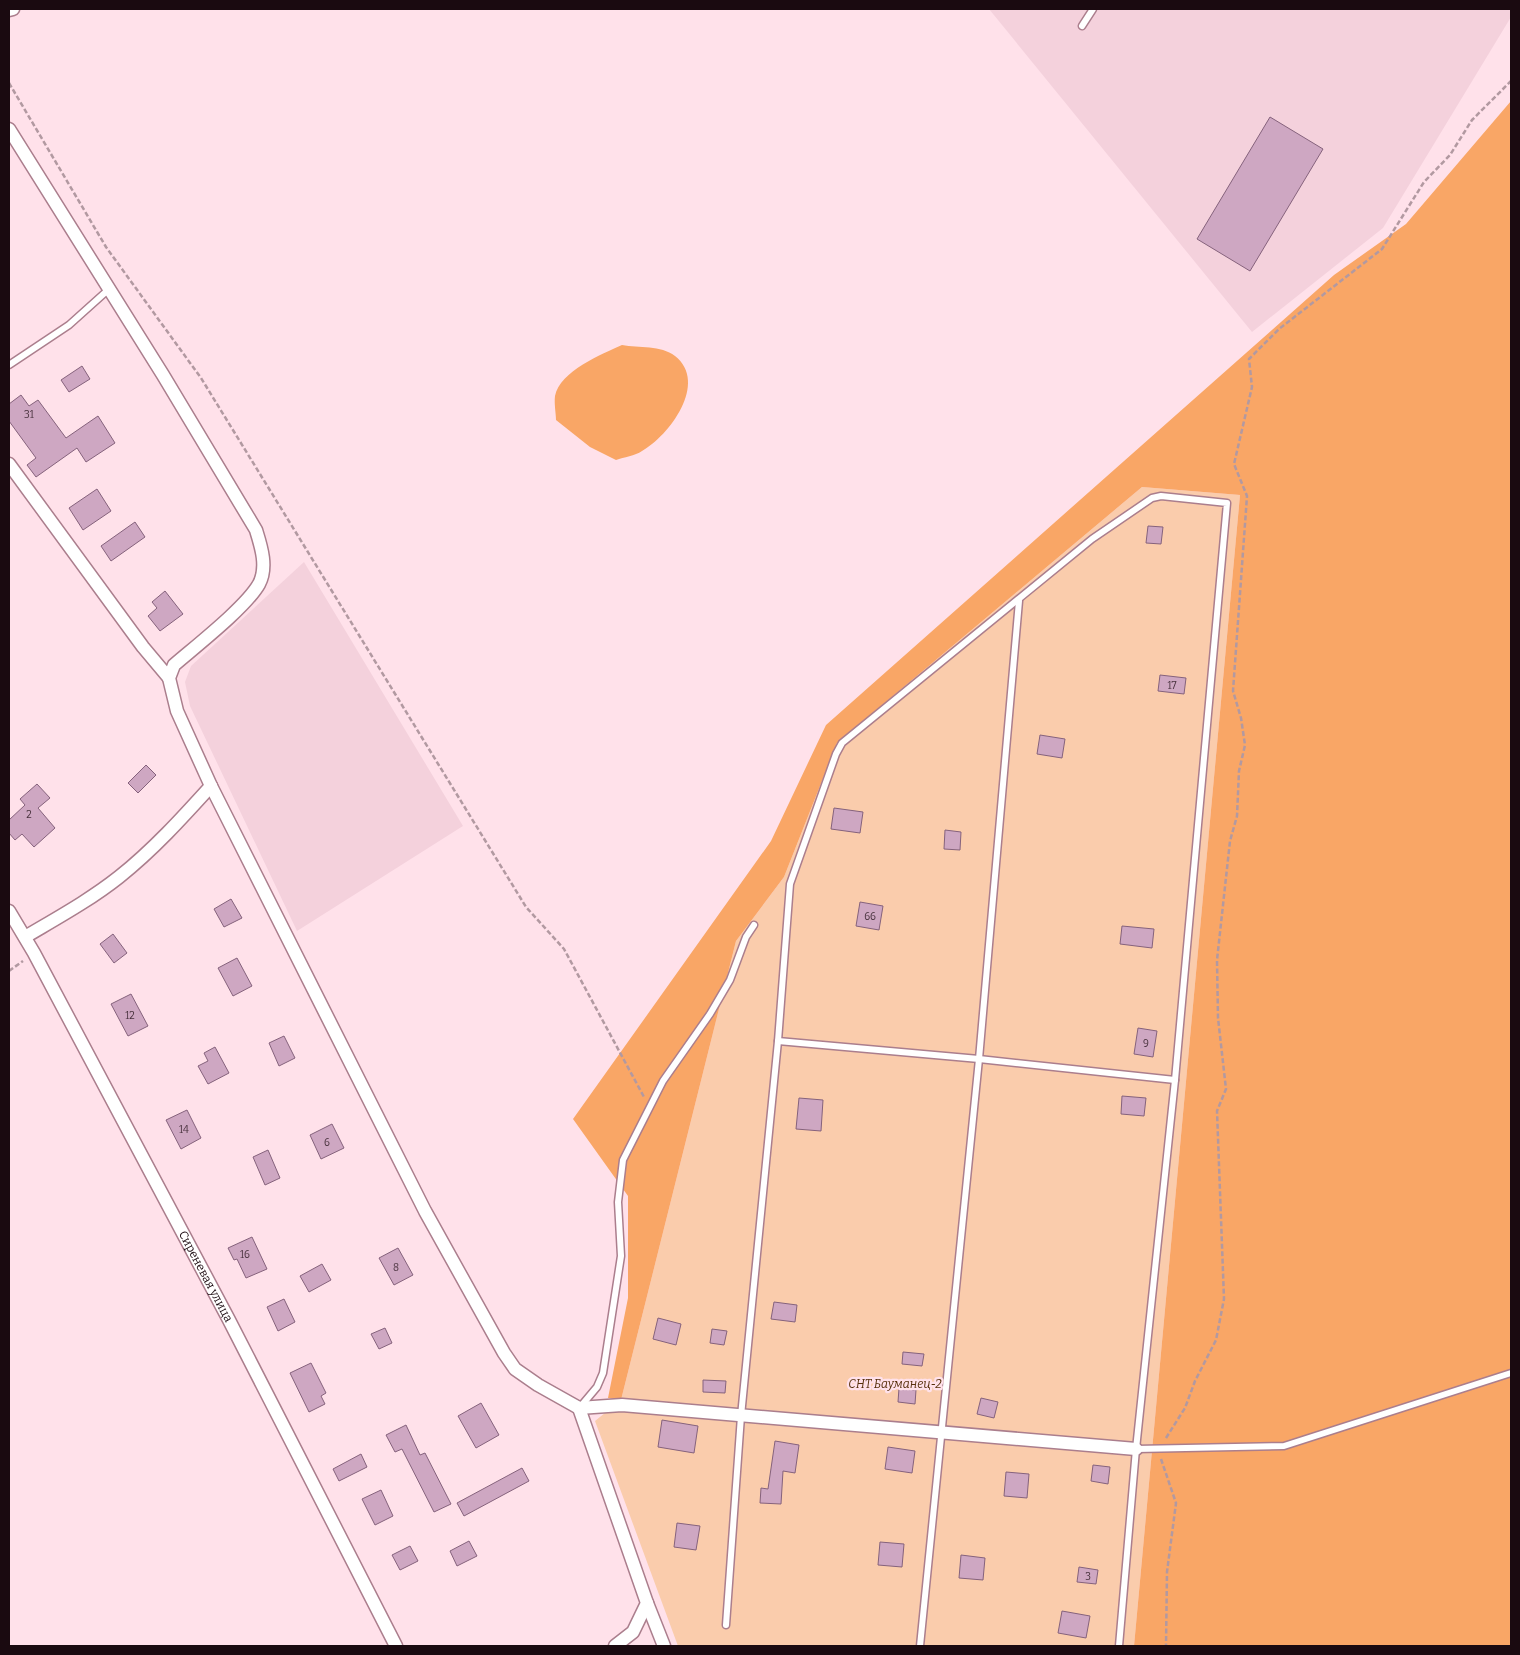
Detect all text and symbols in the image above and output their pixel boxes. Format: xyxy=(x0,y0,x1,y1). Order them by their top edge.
house number: 31 xyxy=(24,409,34,421)
house number: 17 xyxy=(1168,680,1176,692)
house number: 2 xyxy=(26,809,32,821)
house number: 66 xyxy=(864,911,876,923)
house number: 12 xyxy=(125,1010,135,1022)
house number: 9 xyxy=(1143,1038,1149,1050)
house number: 14 xyxy=(179,1124,189,1136)
house number: 6 xyxy=(324,1137,330,1149)
street label: Сиреневая улица xyxy=(176,1228,236,1325)
house number: 16 xyxy=(240,1249,250,1261)
house number: 8 xyxy=(393,1262,399,1274)
park label: СНТ Бауманец-2 xyxy=(848,1377,942,1391)
house number: 3 xyxy=(1085,1571,1091,1583)

